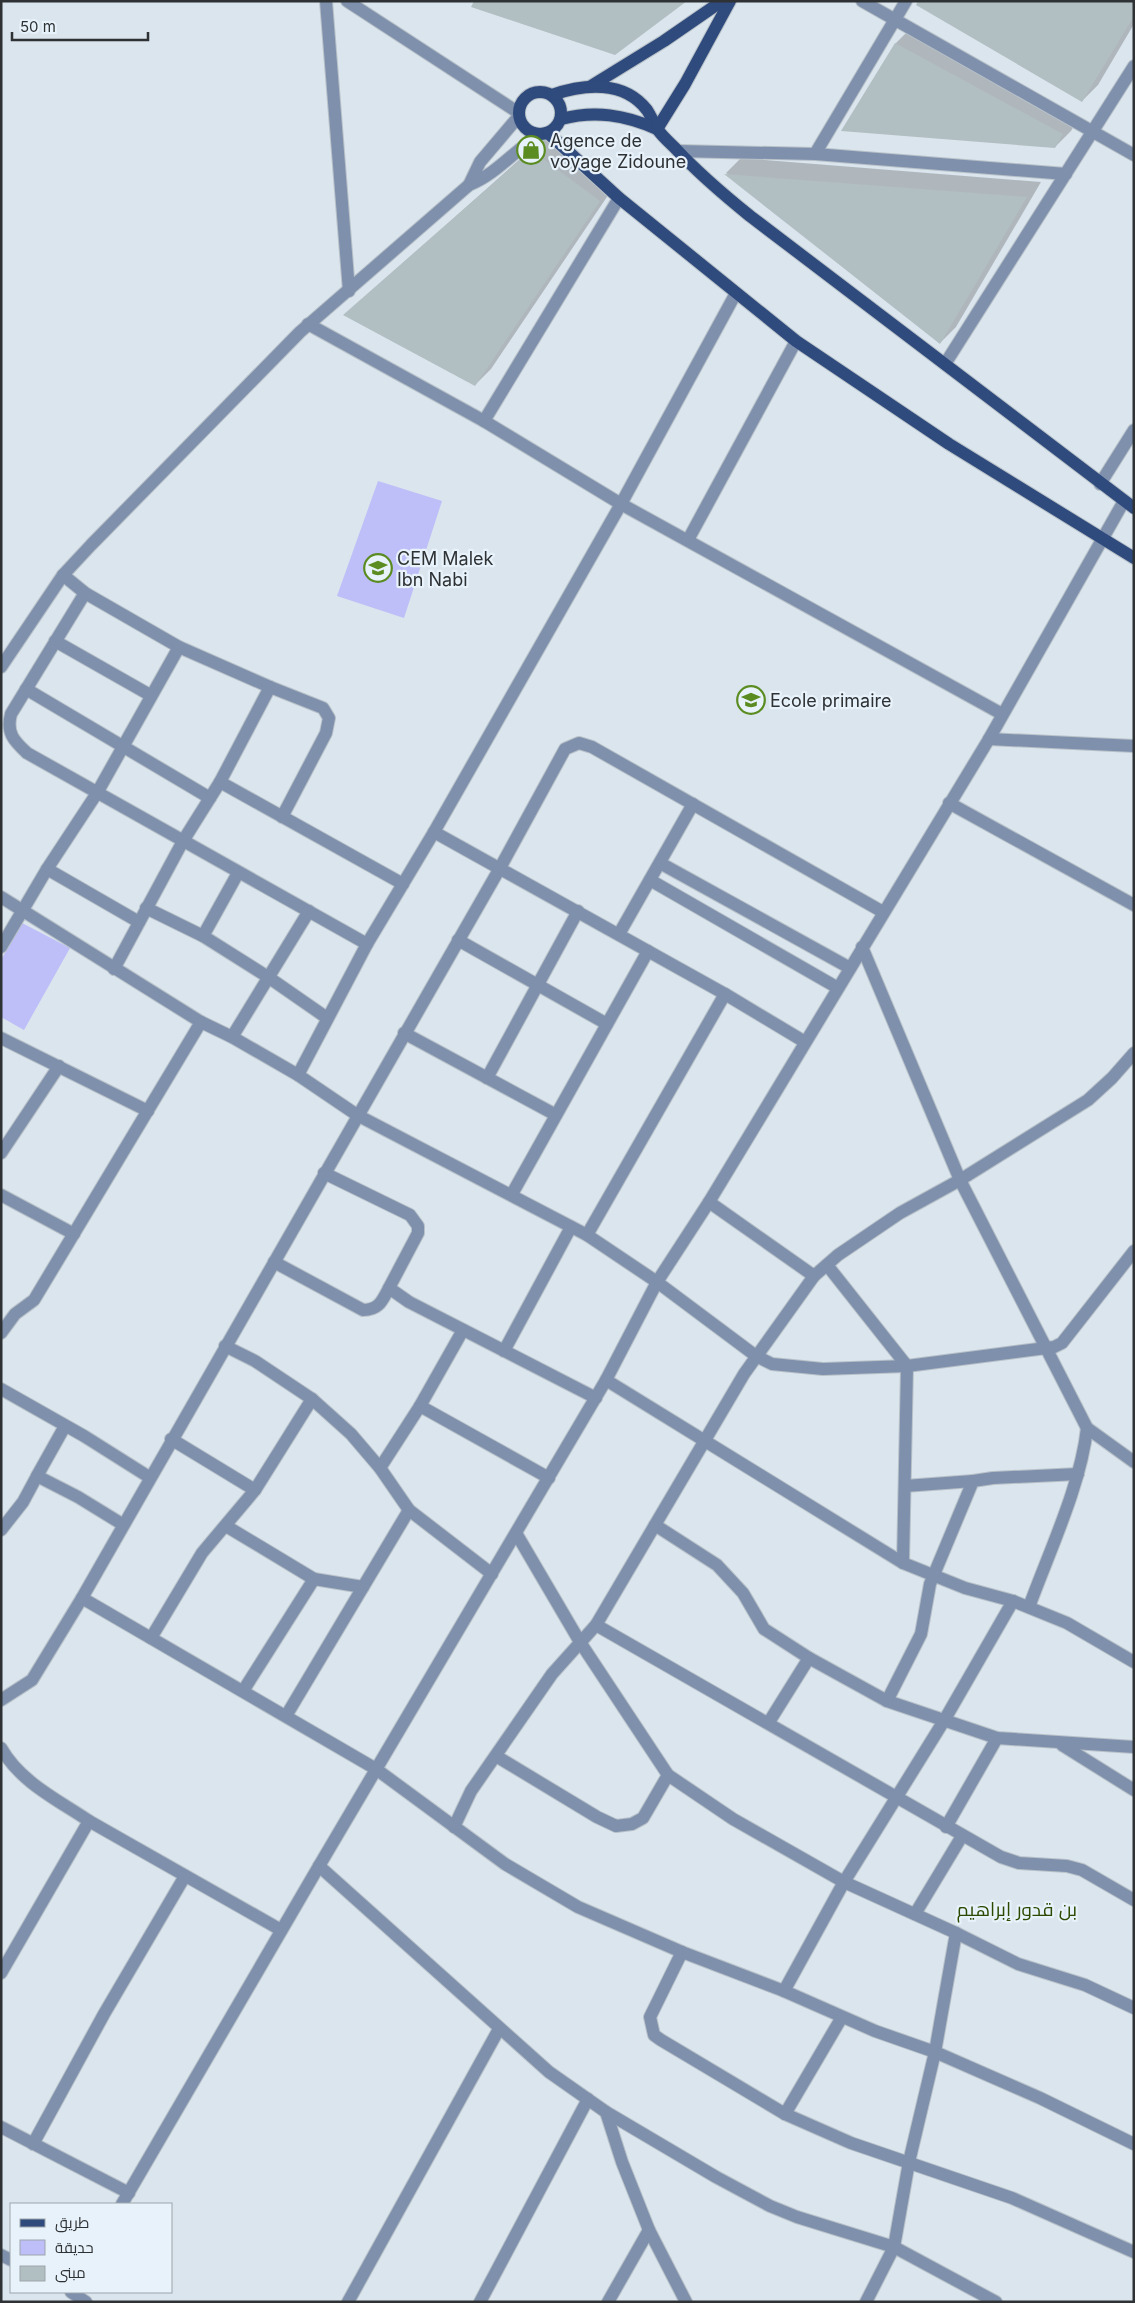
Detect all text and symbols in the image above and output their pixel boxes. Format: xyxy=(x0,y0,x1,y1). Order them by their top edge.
scale bar xyxy=(12,10,149,42)
text: 50 m xyxy=(20,17,56,36)
place label: Agence de voyage Zidoune xyxy=(550,130,686,172)
shop icon: Agence de voyage Zidoune xyxy=(516,135,546,165)
place label: CEM Malek Ibn Nabi xyxy=(397,548,494,590)
school or university icon: CEM Malek Ibn Nabi xyxy=(363,553,393,583)
school or university icon: Ecole primaire xyxy=(736,685,766,715)
place label: Ecole primaire xyxy=(770,690,891,711)
district label: بن قدور إبراهيم xyxy=(957,1898,1077,1923)
legend xyxy=(10,2203,172,2293)
text: طريق xyxy=(55,2213,89,2233)
text: حديقة xyxy=(55,2238,94,2257)
text: مبنى xyxy=(55,2263,86,2283)

